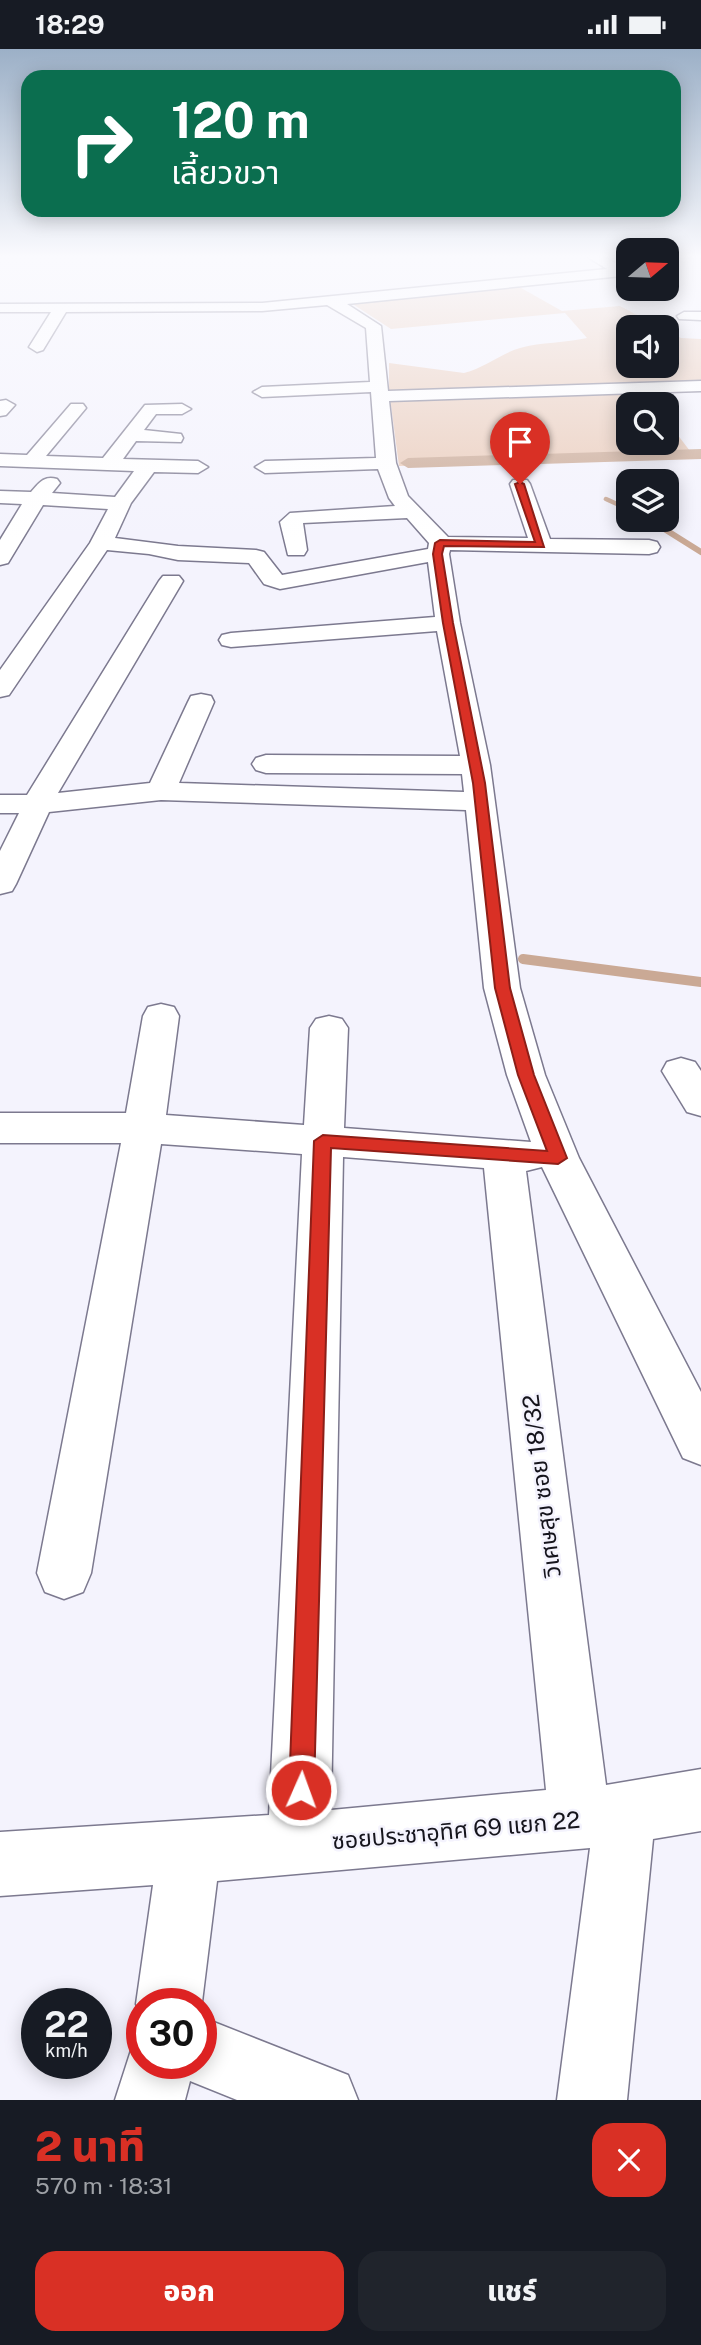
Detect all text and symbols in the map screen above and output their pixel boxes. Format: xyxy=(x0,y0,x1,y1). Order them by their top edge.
text: 18:29 xyxy=(35,9,105,40)
text: 120 m xyxy=(171,91,310,149)
icon: right xyxy=(56,98,147,189)
text: เลี้ยวขวา xyxy=(171,154,279,191)
north arrow xyxy=(616,238,679,301)
map controls xyxy=(616,238,679,532)
button: sound xyxy=(616,315,679,378)
button: search xyxy=(616,392,679,455)
pin xyxy=(490,412,550,484)
icon: arrive xyxy=(501,423,539,461)
button: layers xyxy=(616,469,679,532)
street label: วิเศษสุข ซอย 18/32 xyxy=(516,1393,567,1579)
position arrow xyxy=(264,1753,338,1827)
street label: ซอยประชาอุทิศ 69 แยก 22 xyxy=(331,1806,581,1855)
speed limit sign: 30 xyxy=(126,1988,217,2079)
text: 22 xyxy=(44,2004,89,2045)
text: km/h xyxy=(45,2040,88,2061)
text: 2 นาที xyxy=(35,2121,145,2170)
button: close xyxy=(592,2123,666,2197)
text: 570 m · 18:31 xyxy=(35,2172,172,2199)
button: ออก xyxy=(35,2251,344,2331)
button: แชร์ xyxy=(358,2251,666,2331)

